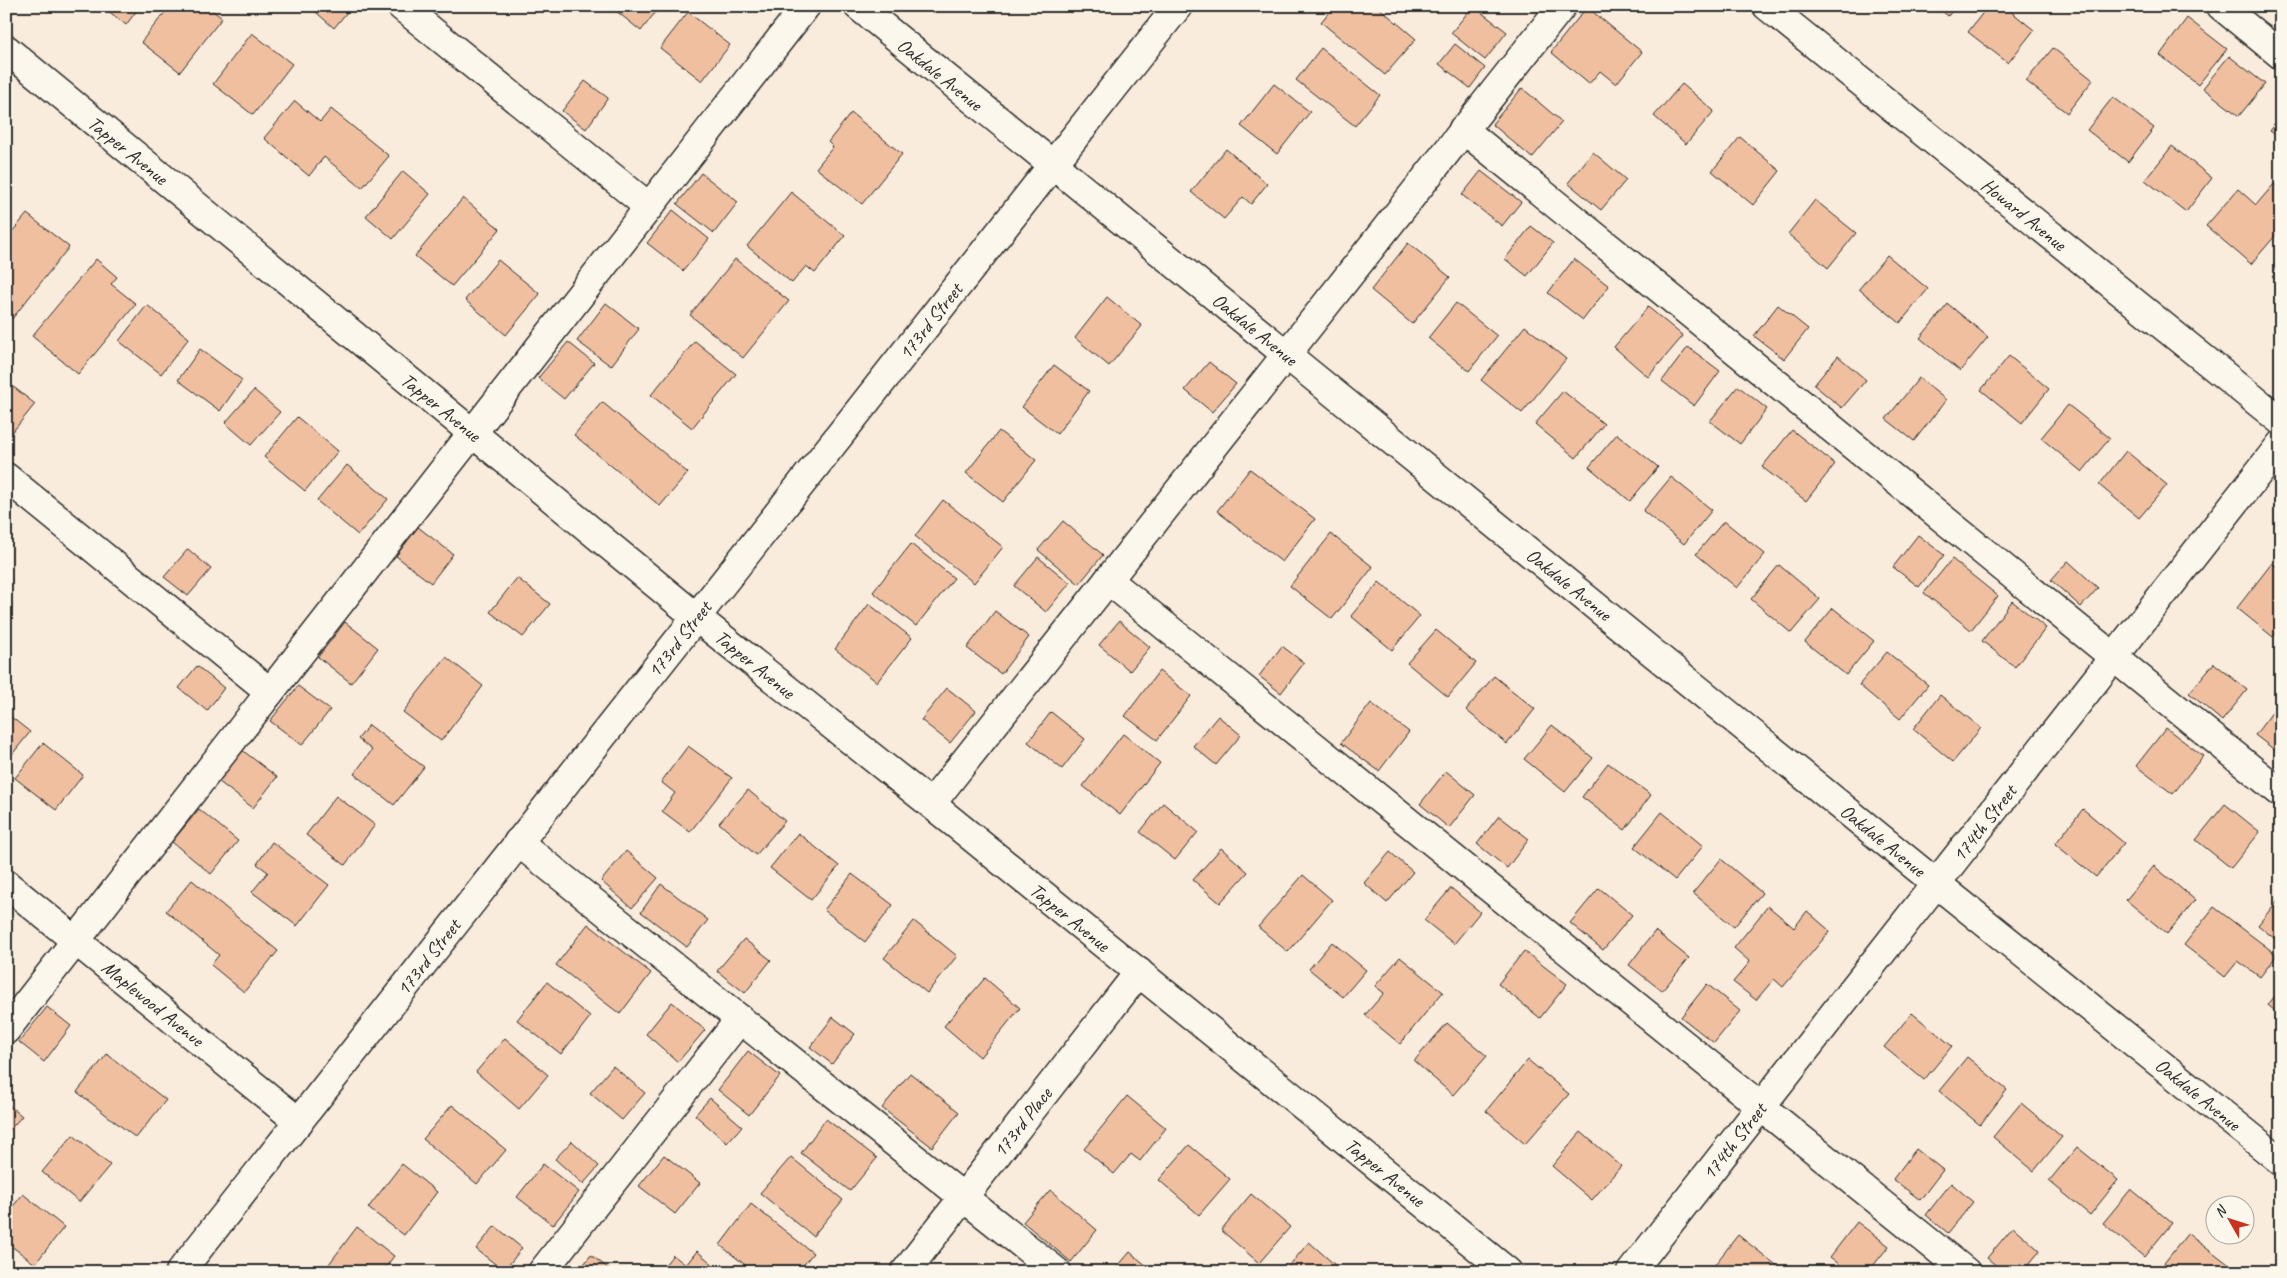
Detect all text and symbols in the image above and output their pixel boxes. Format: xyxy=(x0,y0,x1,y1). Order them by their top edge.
street label: Oakdale Avenue xyxy=(892,32,989,117)
street label: Tapper Avenue xyxy=(83,111,174,191)
street label: Howard Avenue xyxy=(1976,172,2072,257)
street label: 173rd Street xyxy=(893,276,969,364)
street label: Oakdale Avenue xyxy=(1207,287,1304,372)
street label: Tapper Avenue xyxy=(396,368,487,448)
street label: Oakdale Avenue xyxy=(1521,542,1618,627)
street label: 173rd Street xyxy=(642,594,718,682)
street label: Tapper Avenue xyxy=(710,625,801,705)
street label: 174th Street xyxy=(1947,778,2024,867)
street label: Oakdale Avenue xyxy=(1835,798,1932,883)
street label: Tapper Avenue xyxy=(1025,878,1116,958)
street label: 173rd Street xyxy=(391,912,467,1000)
street label: Maplewood Avenue xyxy=(97,955,210,1053)
street label: Oakdale Avenue xyxy=(2150,1052,2247,1137)
street label: 173rd Place xyxy=(987,1081,1058,1162)
street label: 174th Street xyxy=(1697,1096,1774,1185)
street label: Tapper Avenue xyxy=(1340,1133,1431,1213)
north arrow xyxy=(2204,1196,2254,1246)
text: N xyxy=(2211,1202,2231,1221)

